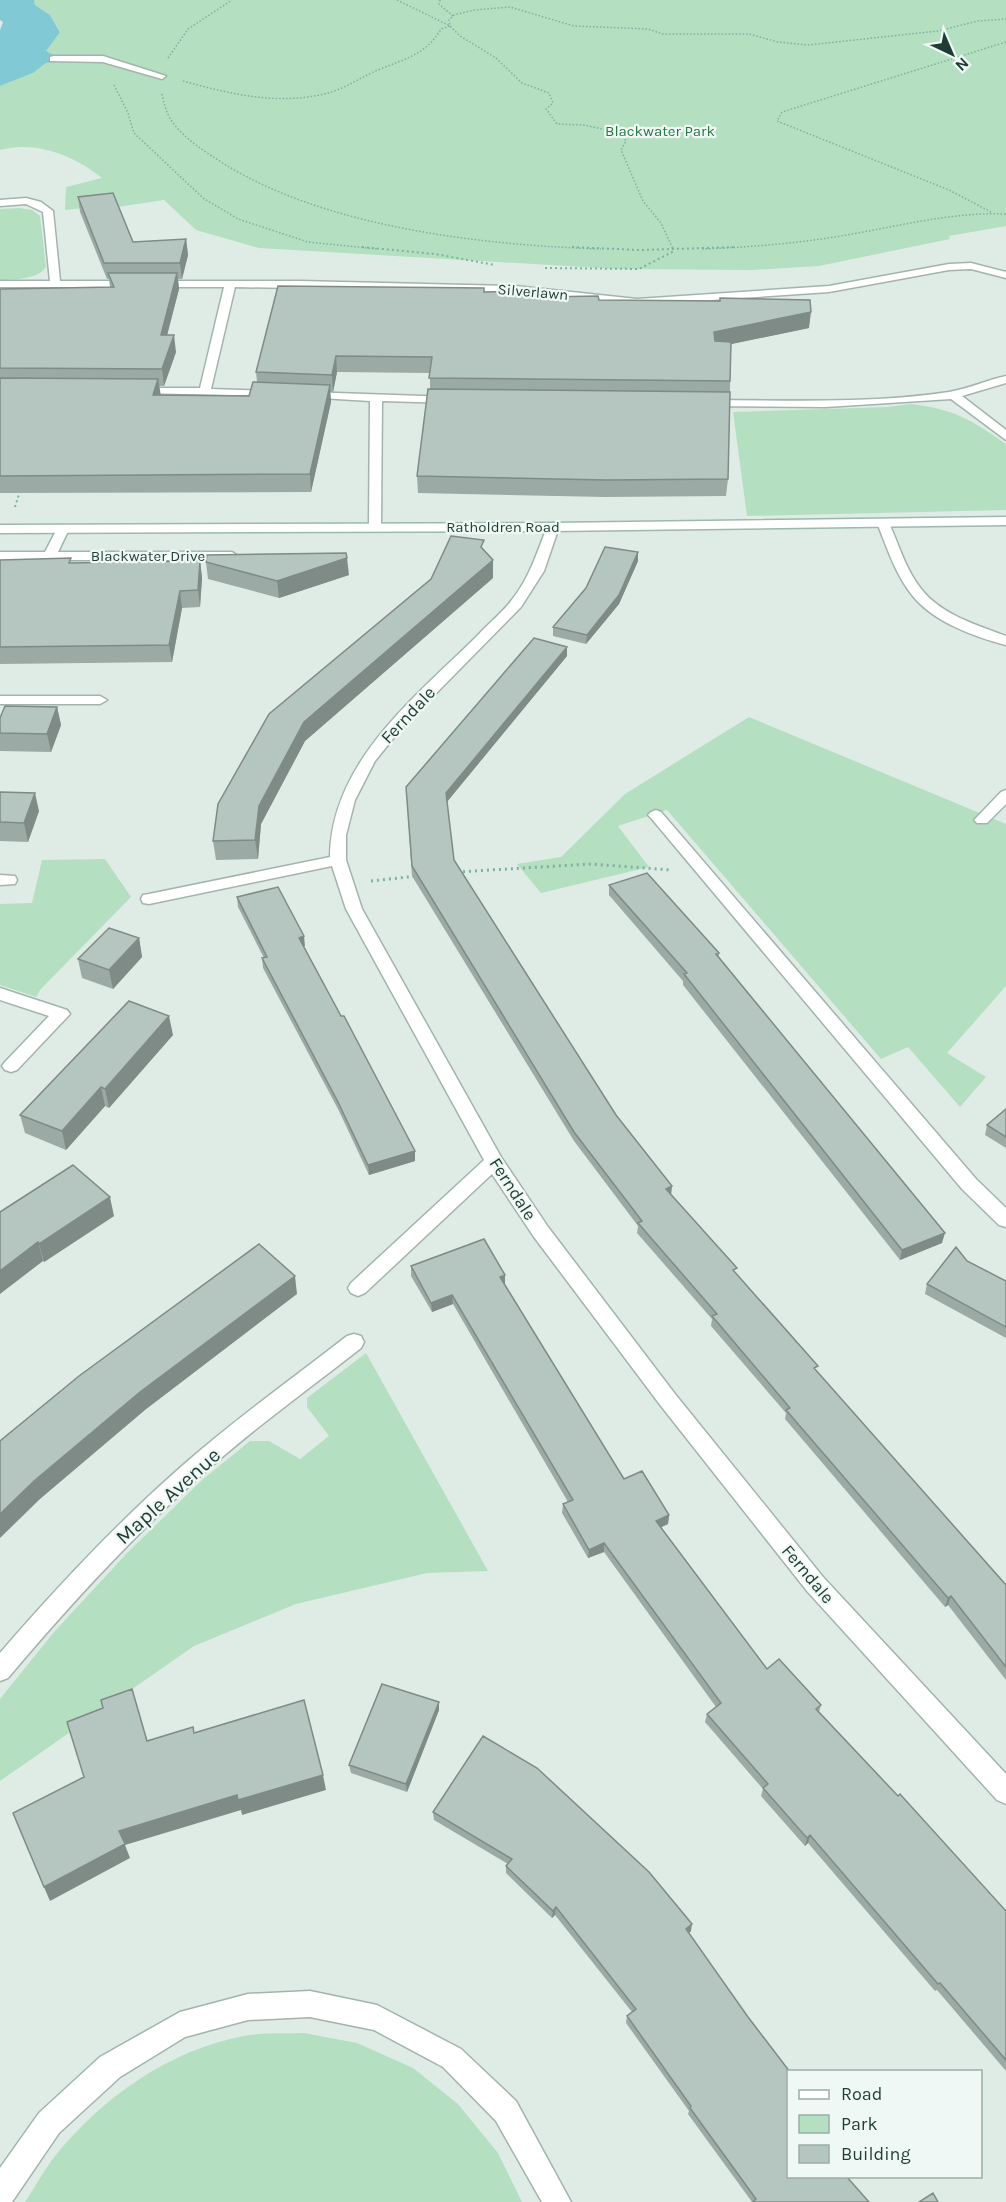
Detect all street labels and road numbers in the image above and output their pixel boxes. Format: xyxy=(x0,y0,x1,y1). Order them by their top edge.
street label: Silverlawn xyxy=(497,280,569,304)
street label: Ratholdren Road xyxy=(446,518,560,536)
street label: Blackwater Drive xyxy=(91,547,205,565)
street label: Ferndale xyxy=(376,682,440,748)
street label: Ferndale xyxy=(485,1153,541,1225)
street label: Maple Avenue xyxy=(111,1443,225,1549)
street label: Ferndale xyxy=(777,1540,839,1608)

